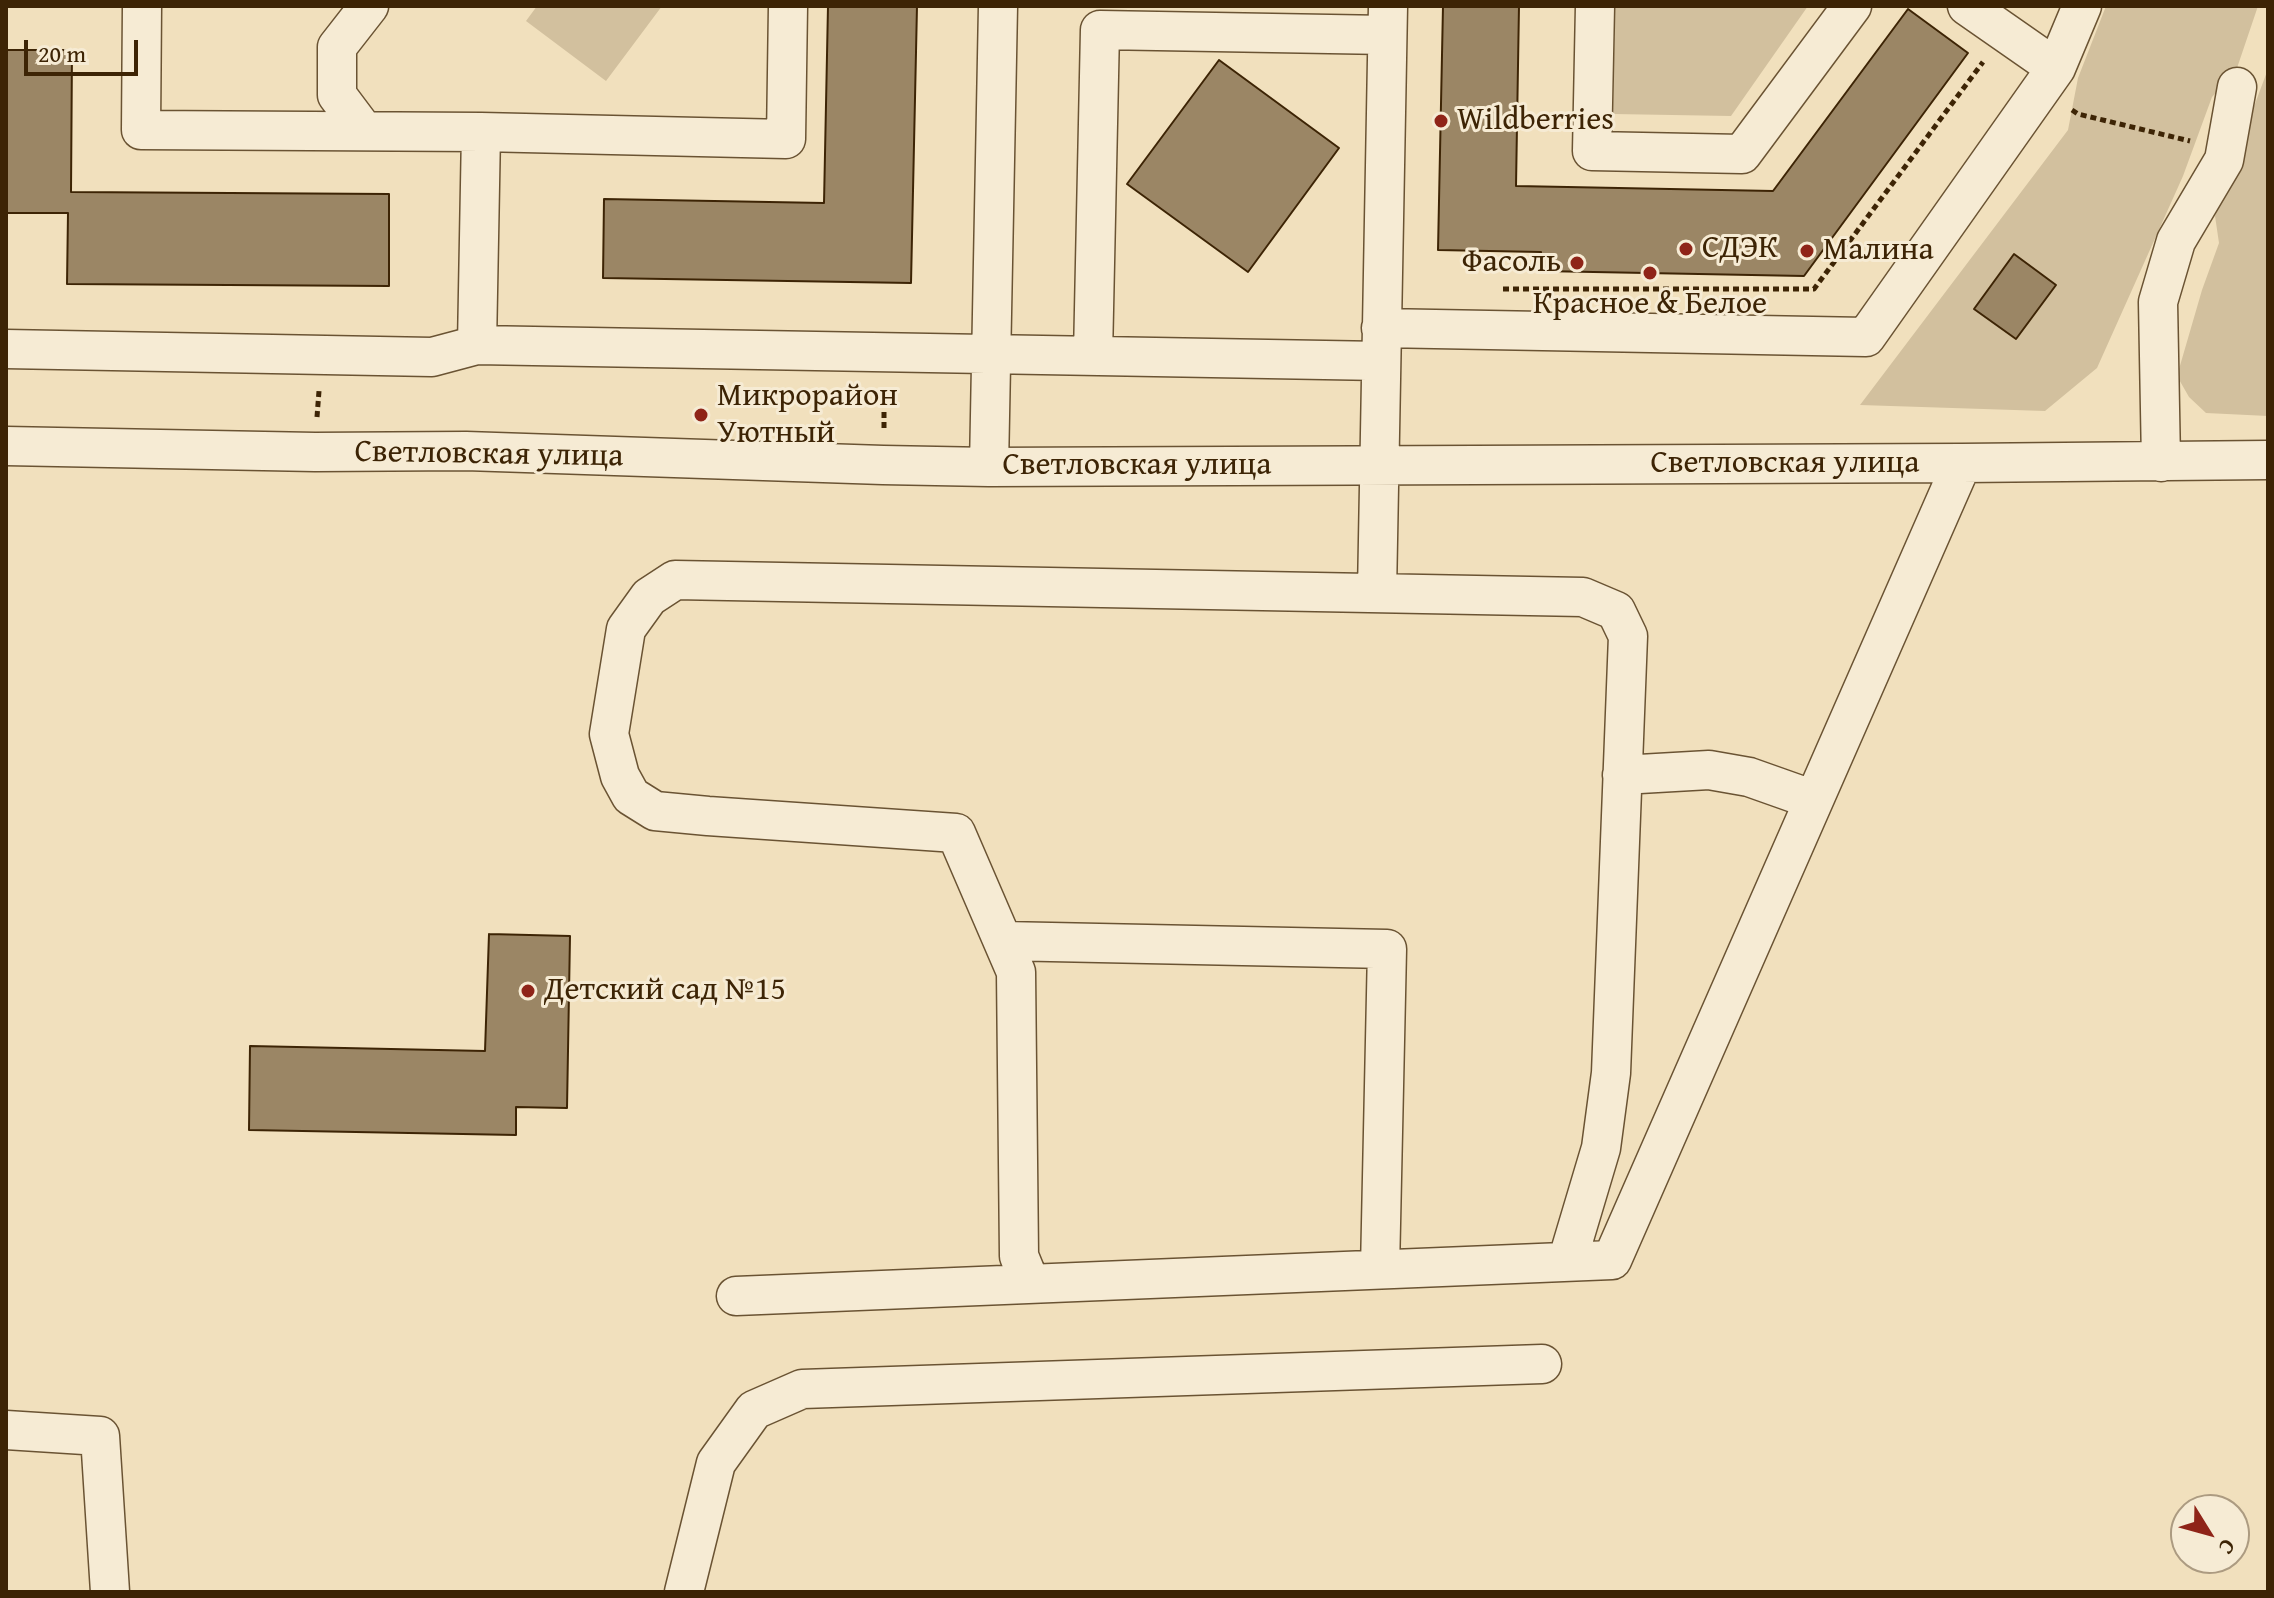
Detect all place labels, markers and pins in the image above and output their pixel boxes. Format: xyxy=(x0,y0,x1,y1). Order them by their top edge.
place label: Wildberries xyxy=(1457,102,1614,140)
marker: Wildberries xyxy=(1432,112,1450,130)
place label: СДЭК xyxy=(1702,230,1778,268)
place label: Малина xyxy=(1823,232,1934,270)
marker: СДЭК xyxy=(1677,240,1695,258)
marker: Малина xyxy=(1798,242,1816,260)
place label: Фасоль xyxy=(1462,244,1561,282)
marker: Фасоль xyxy=(1568,254,1586,272)
marker: Красное & Белое xyxy=(1641,264,1659,282)
place label: Красное & Белое xyxy=(1533,286,1767,324)
place label: Микрорайон Уютный xyxy=(717,378,898,453)
marker: Микрорайон Уютный xyxy=(692,406,710,424)
place label: Детский сад №15 xyxy=(544,972,786,1010)
marker: Детский сад №15 xyxy=(519,982,537,1000)

